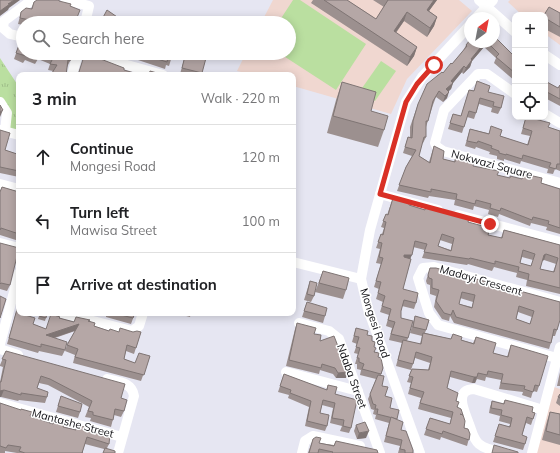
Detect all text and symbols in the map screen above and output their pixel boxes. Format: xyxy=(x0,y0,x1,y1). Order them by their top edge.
north arrow xyxy=(464,12,500,48)
map controls xyxy=(512,12,548,120)
button: + xyxy=(512,12,548,48)
search box xyxy=(16,16,296,60)
icon: search xyxy=(30,27,52,49)
text: Search here xyxy=(62,29,144,48)
button: − xyxy=(512,48,548,84)
route start xyxy=(425,56,443,74)
button: locate xyxy=(512,84,548,120)
text: 3 min xyxy=(32,88,77,109)
text: Walk · 220 m xyxy=(201,90,280,106)
text: Continue xyxy=(70,139,133,158)
icon: ahead xyxy=(32,146,54,168)
street label: Nokwazi Square xyxy=(450,146,534,182)
text: 120 m xyxy=(242,149,280,165)
text: Mongesi Road xyxy=(70,158,156,174)
text: Turn left xyxy=(70,203,129,222)
icon: left xyxy=(32,210,54,232)
text: 100 m xyxy=(242,213,280,229)
route end xyxy=(481,215,499,233)
text: Mawisa Street xyxy=(70,222,157,238)
street label: Madayi Crescent xyxy=(438,262,524,298)
icon: arrive xyxy=(32,274,54,296)
text: Arrive at destination xyxy=(70,275,217,294)
street label: Mongesi Road xyxy=(357,286,393,360)
street label: Ndaba Street xyxy=(334,342,370,410)
street label: Mantashe Street xyxy=(31,405,116,441)

